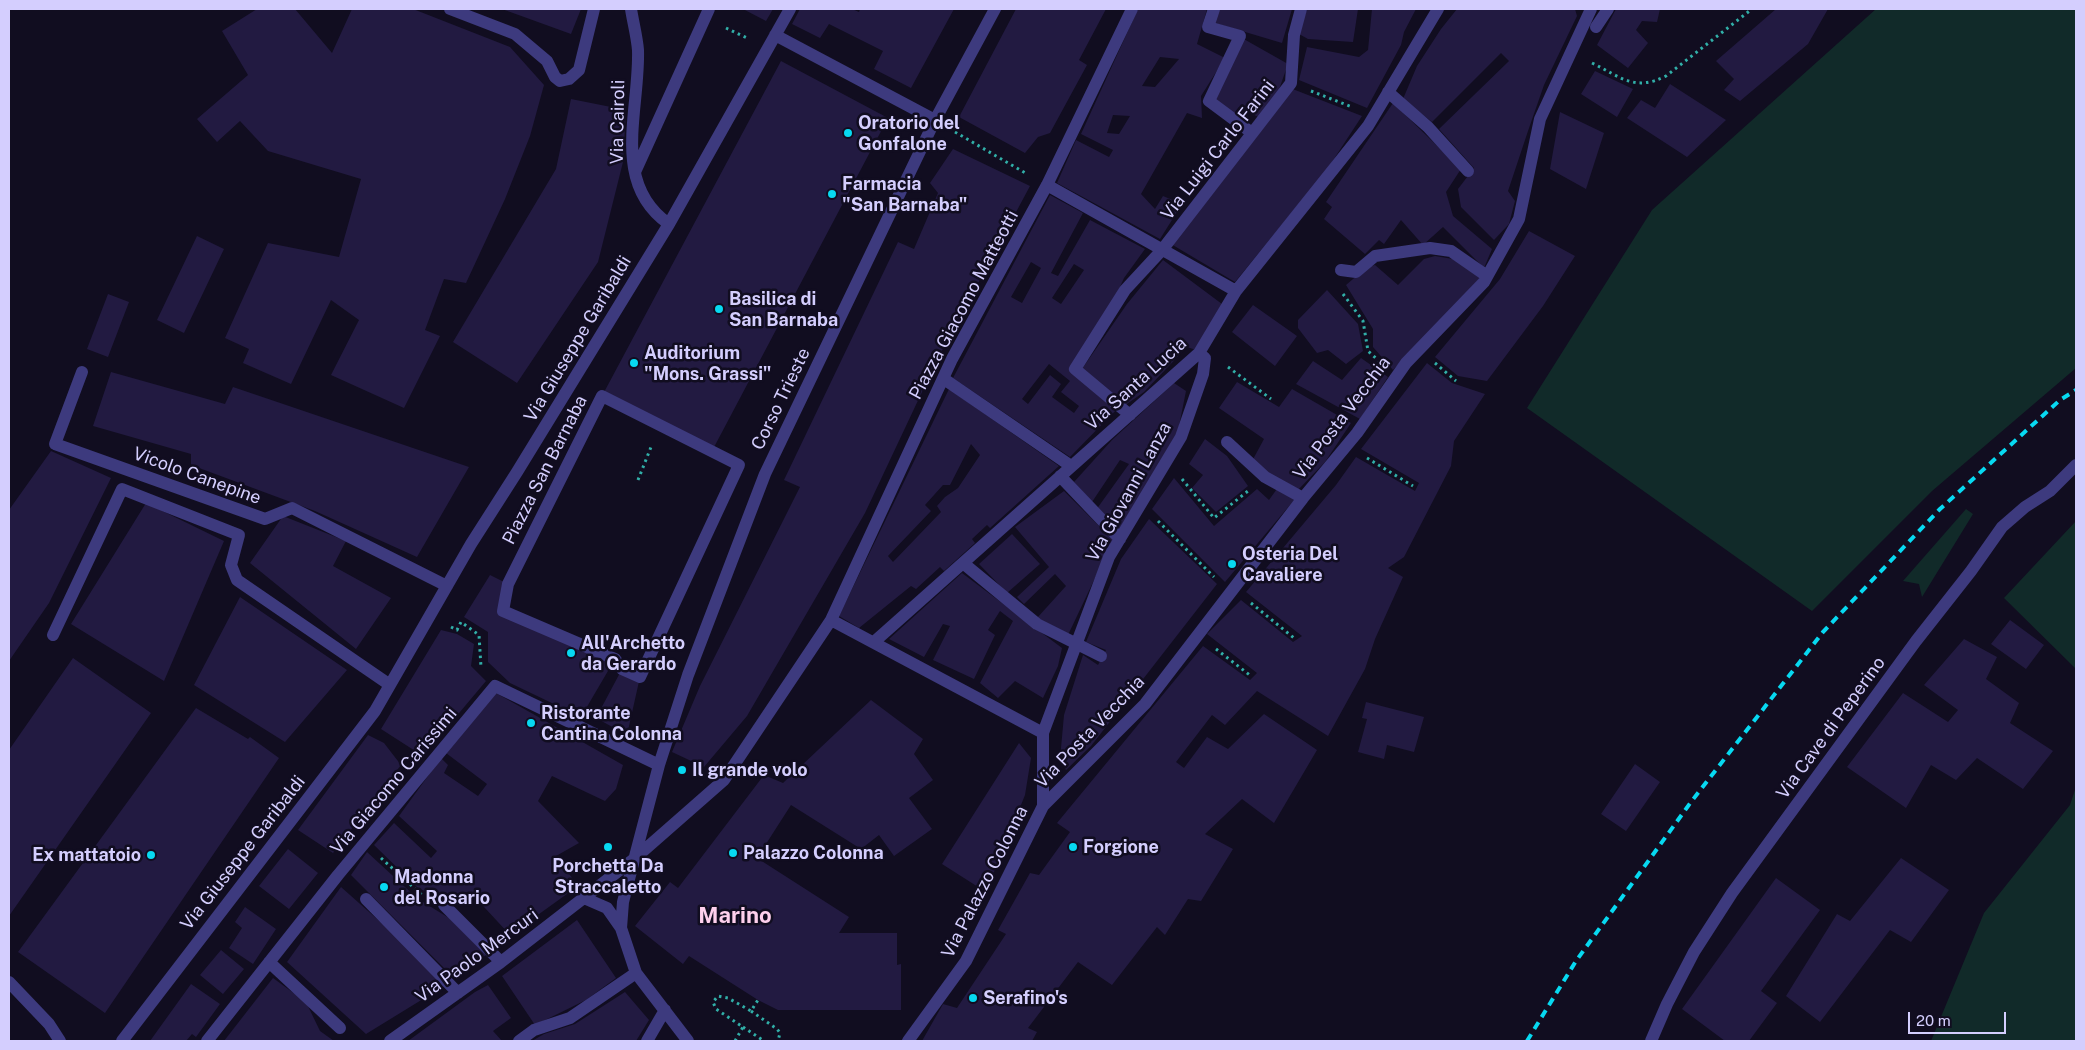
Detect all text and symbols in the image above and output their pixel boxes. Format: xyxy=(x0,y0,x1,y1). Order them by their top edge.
street label: Via Luigi Carlo Farini xyxy=(1157,76,1279,224)
street label: Via Cairoli xyxy=(606,80,630,164)
place label: Oratorio del Gonfalone xyxy=(858,112,960,154)
marker: Oratorio del Gonfalone xyxy=(842,127,854,139)
place label: Farmacia "San Barnaba" xyxy=(842,173,967,215)
marker: Farmacia "San Barnaba" xyxy=(826,188,838,200)
street label: Piazza Giacomo Matteotti xyxy=(905,207,1023,403)
street label: Via Giuseppe Garibaldi xyxy=(520,252,636,426)
place label: Basilica di San Barnaba xyxy=(729,288,838,330)
marker: Basilica di San Barnaba xyxy=(713,303,725,315)
street label: Via Santa Lucia xyxy=(1081,333,1191,435)
place label: Auditorium "Mons. Grassi" xyxy=(644,342,771,384)
street label: Corso Trieste xyxy=(747,344,815,454)
street label: Via Posta Vecchia xyxy=(1289,352,1395,484)
marker: Auditorium "Mons. Grassi" xyxy=(628,357,640,369)
street label: Piazza San Barnaba xyxy=(498,392,592,548)
street label: Via Giovanni Lanza xyxy=(1082,419,1176,565)
street label: Vicolo Canepine xyxy=(130,443,264,509)
place label: Osteria Del Cavaliere xyxy=(1242,543,1338,586)
marker: Osteria Del Cavaliere xyxy=(1226,558,1238,570)
place label: All'Archetto da Gerardo xyxy=(581,632,685,674)
marker: All'Archetto da Gerardo xyxy=(565,647,577,659)
street label: Via Cave di Peperino xyxy=(1772,653,1890,803)
street label: Via Posta Vecchia xyxy=(1031,671,1149,793)
place label: Ristorante Cantina Colonna xyxy=(541,702,682,744)
street label: Via Giacomo Carissimi xyxy=(326,703,462,859)
marker: Ristorante Cantina Colonna xyxy=(525,717,537,729)
place label: Il grande volo xyxy=(692,759,807,781)
marker: Il grande volo xyxy=(676,764,688,776)
street label: Via Giuseppe Garibaldi xyxy=(176,772,310,934)
street label: Via Palazzo Colonna xyxy=(937,802,1033,962)
place label: Forgione xyxy=(1083,836,1159,858)
marker: Porchetta Da Straccaletto xyxy=(602,841,614,853)
marker: Forgione xyxy=(1067,841,1079,853)
place label: Palazzo Colonna xyxy=(743,842,884,864)
place label: Ex mattatoio xyxy=(32,844,141,866)
marker: Palazzo Colonna xyxy=(727,847,739,859)
marker: Ex mattatoio xyxy=(145,849,157,861)
place label: Porchetta Da Straccaletto xyxy=(552,855,664,898)
place label: Madonna del Rosario xyxy=(394,866,490,909)
marker: Madonna del Rosario xyxy=(378,881,390,893)
district label: Marino xyxy=(698,903,772,929)
street label: Via Paolo Mercuri xyxy=(411,904,543,1008)
place label: Serafino's xyxy=(983,987,1068,1009)
marker: Serafino's xyxy=(967,992,979,1004)
scale bar xyxy=(1910,1002,2008,1034)
text: 20 m xyxy=(1916,1012,1951,1029)

